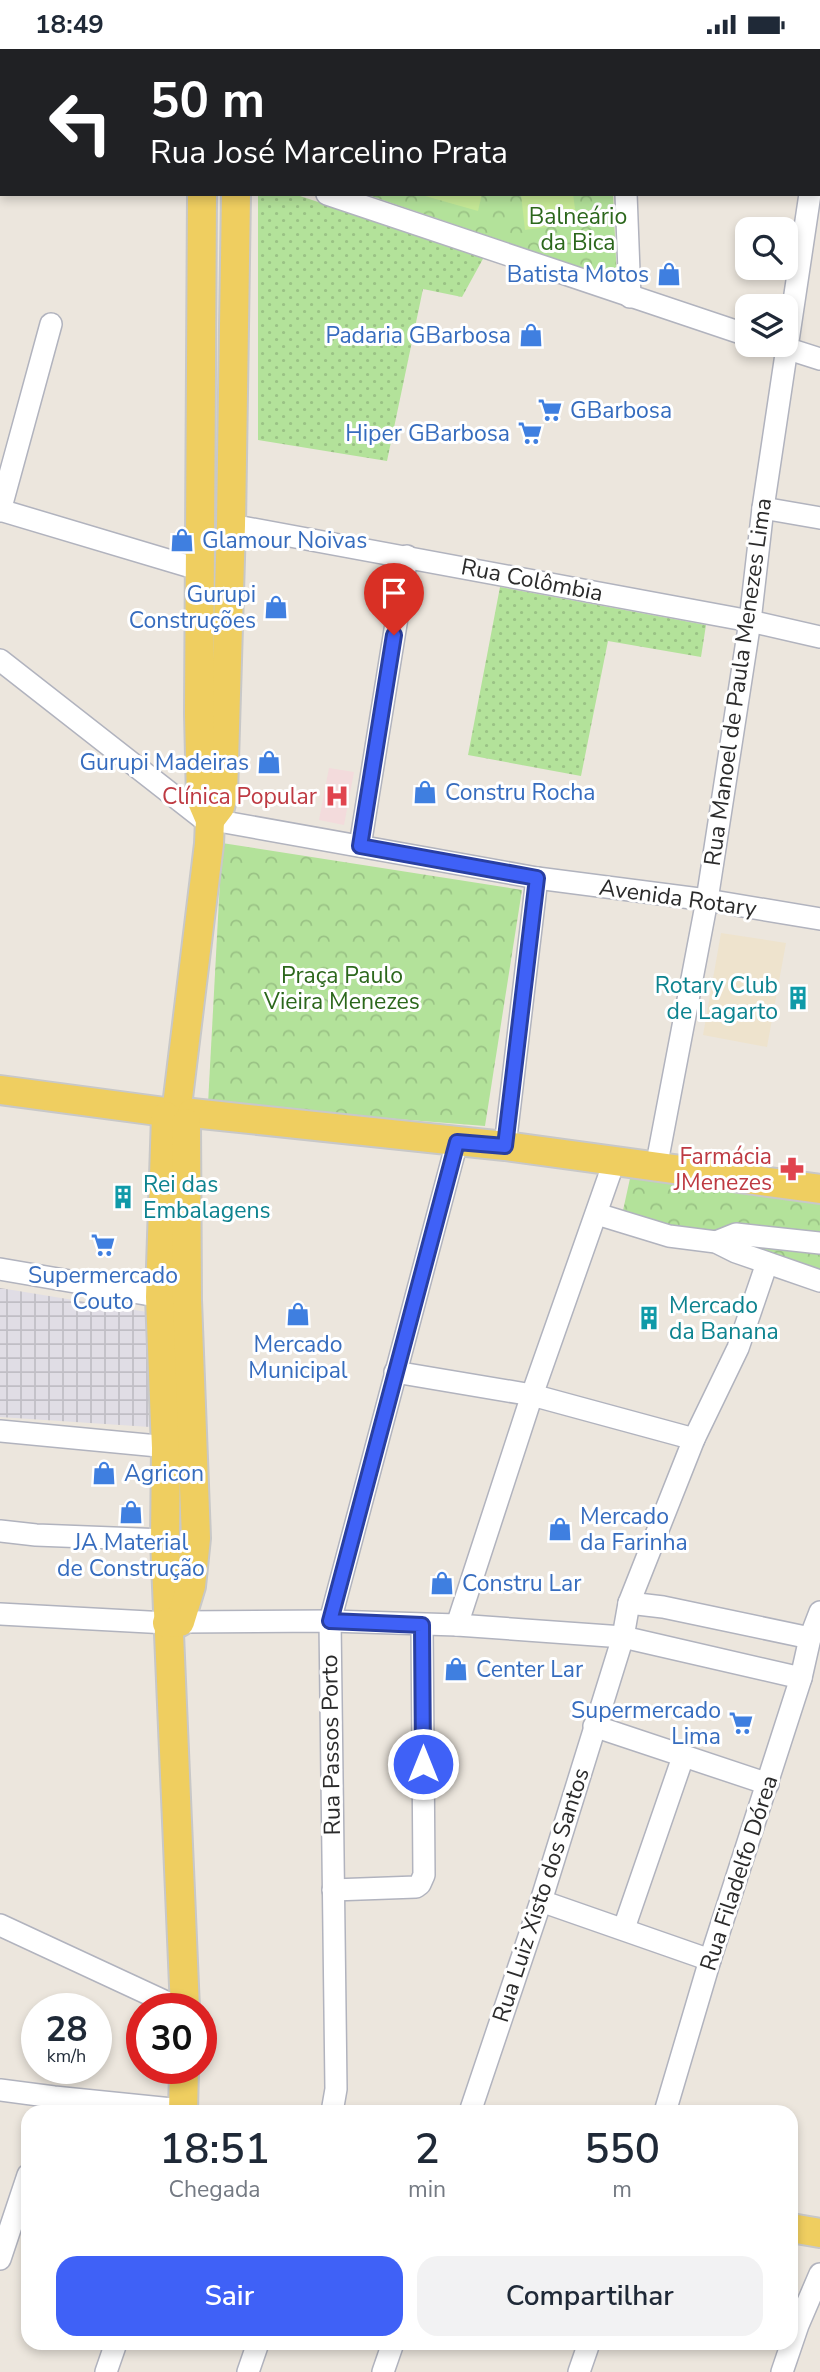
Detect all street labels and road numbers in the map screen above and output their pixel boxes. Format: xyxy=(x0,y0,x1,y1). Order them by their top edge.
street label: Rua Manoel de Paula Menezes Lima xyxy=(697,496,779,868)
street label: Rua Colômbia xyxy=(458,551,606,609)
street label: Avenida Rotary xyxy=(597,872,759,924)
street label: Rua Passos Porto xyxy=(314,1654,348,1836)
street label: Rua Luiz Xisto dos Santos xyxy=(485,1764,597,2026)
street label: Rua Filadelfo Dórea xyxy=(693,1771,785,1975)

